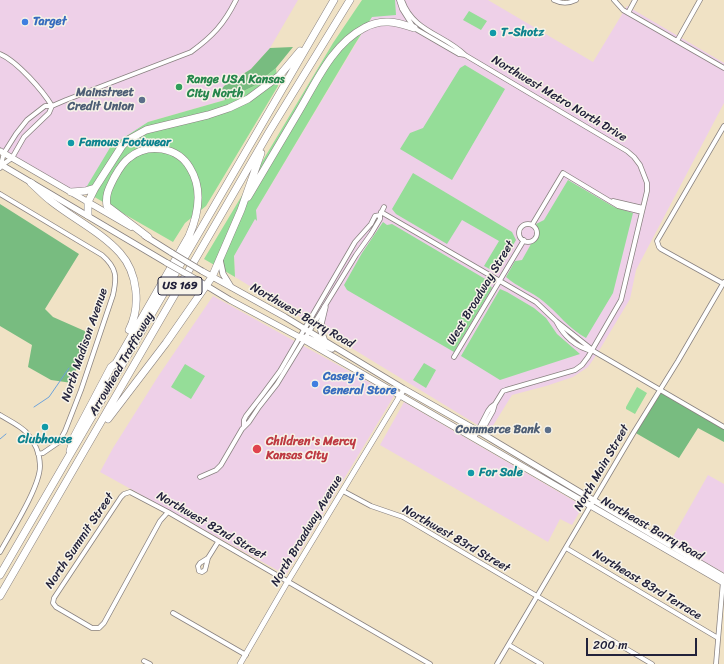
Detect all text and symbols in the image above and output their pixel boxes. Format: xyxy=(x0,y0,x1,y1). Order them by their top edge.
place label: Target xyxy=(33,15,67,29)
marker: Target xyxy=(20,17,30,27)
place label: T-Shotz xyxy=(501,26,544,40)
marker: T-Shotz xyxy=(488,28,498,38)
street label: Northwest Metro North Drive xyxy=(489,53,629,145)
place label: Range USA Kansas City North xyxy=(187,73,285,101)
marker: Range USA Kansas City North xyxy=(174,82,184,92)
place label: Mainstreet Credit Union xyxy=(68,86,134,114)
marker: Mainstreet Credit Union xyxy=(137,95,147,105)
place label: Famous Footwear xyxy=(79,136,171,150)
marker: Famous Footwear xyxy=(66,138,76,148)
street label: West Broadway Street xyxy=(444,238,518,348)
road number: US 169 xyxy=(158,277,202,295)
street label: Northwest Barry Road xyxy=(248,280,356,352)
street label: North Madison Avenue xyxy=(59,286,111,404)
street label: Arrowhead Trafficway xyxy=(87,310,157,418)
place label: Casey's General Store xyxy=(323,370,397,398)
marker: Casey's General Store xyxy=(310,379,320,389)
marker: Clubhouse xyxy=(40,422,50,432)
street label: North Main Street xyxy=(571,422,633,514)
place label: Commerce Bank xyxy=(456,423,540,437)
marker: Commerce Bank xyxy=(543,425,553,435)
place label: Clubhouse xyxy=(18,433,72,447)
place label: Children's Mercy Kansas City xyxy=(266,435,356,463)
marker: Children's Mercy Kansas City xyxy=(251,443,263,455)
place label: For Sale xyxy=(479,466,523,480)
marker: For Sale xyxy=(466,468,476,478)
street label: North Broadway Avenue xyxy=(268,473,346,589)
street label: Northwest 82nd Street xyxy=(154,489,268,563)
street label: North Summit Street xyxy=(43,490,117,592)
street label: Northeast Barry Road xyxy=(598,494,706,564)
street label: Northwest 83rd Street xyxy=(400,502,512,576)
street label: Northeast 83rd Terrace xyxy=(590,547,704,623)
scale bar xyxy=(588,630,699,656)
text: 200 m xyxy=(593,634,627,656)

